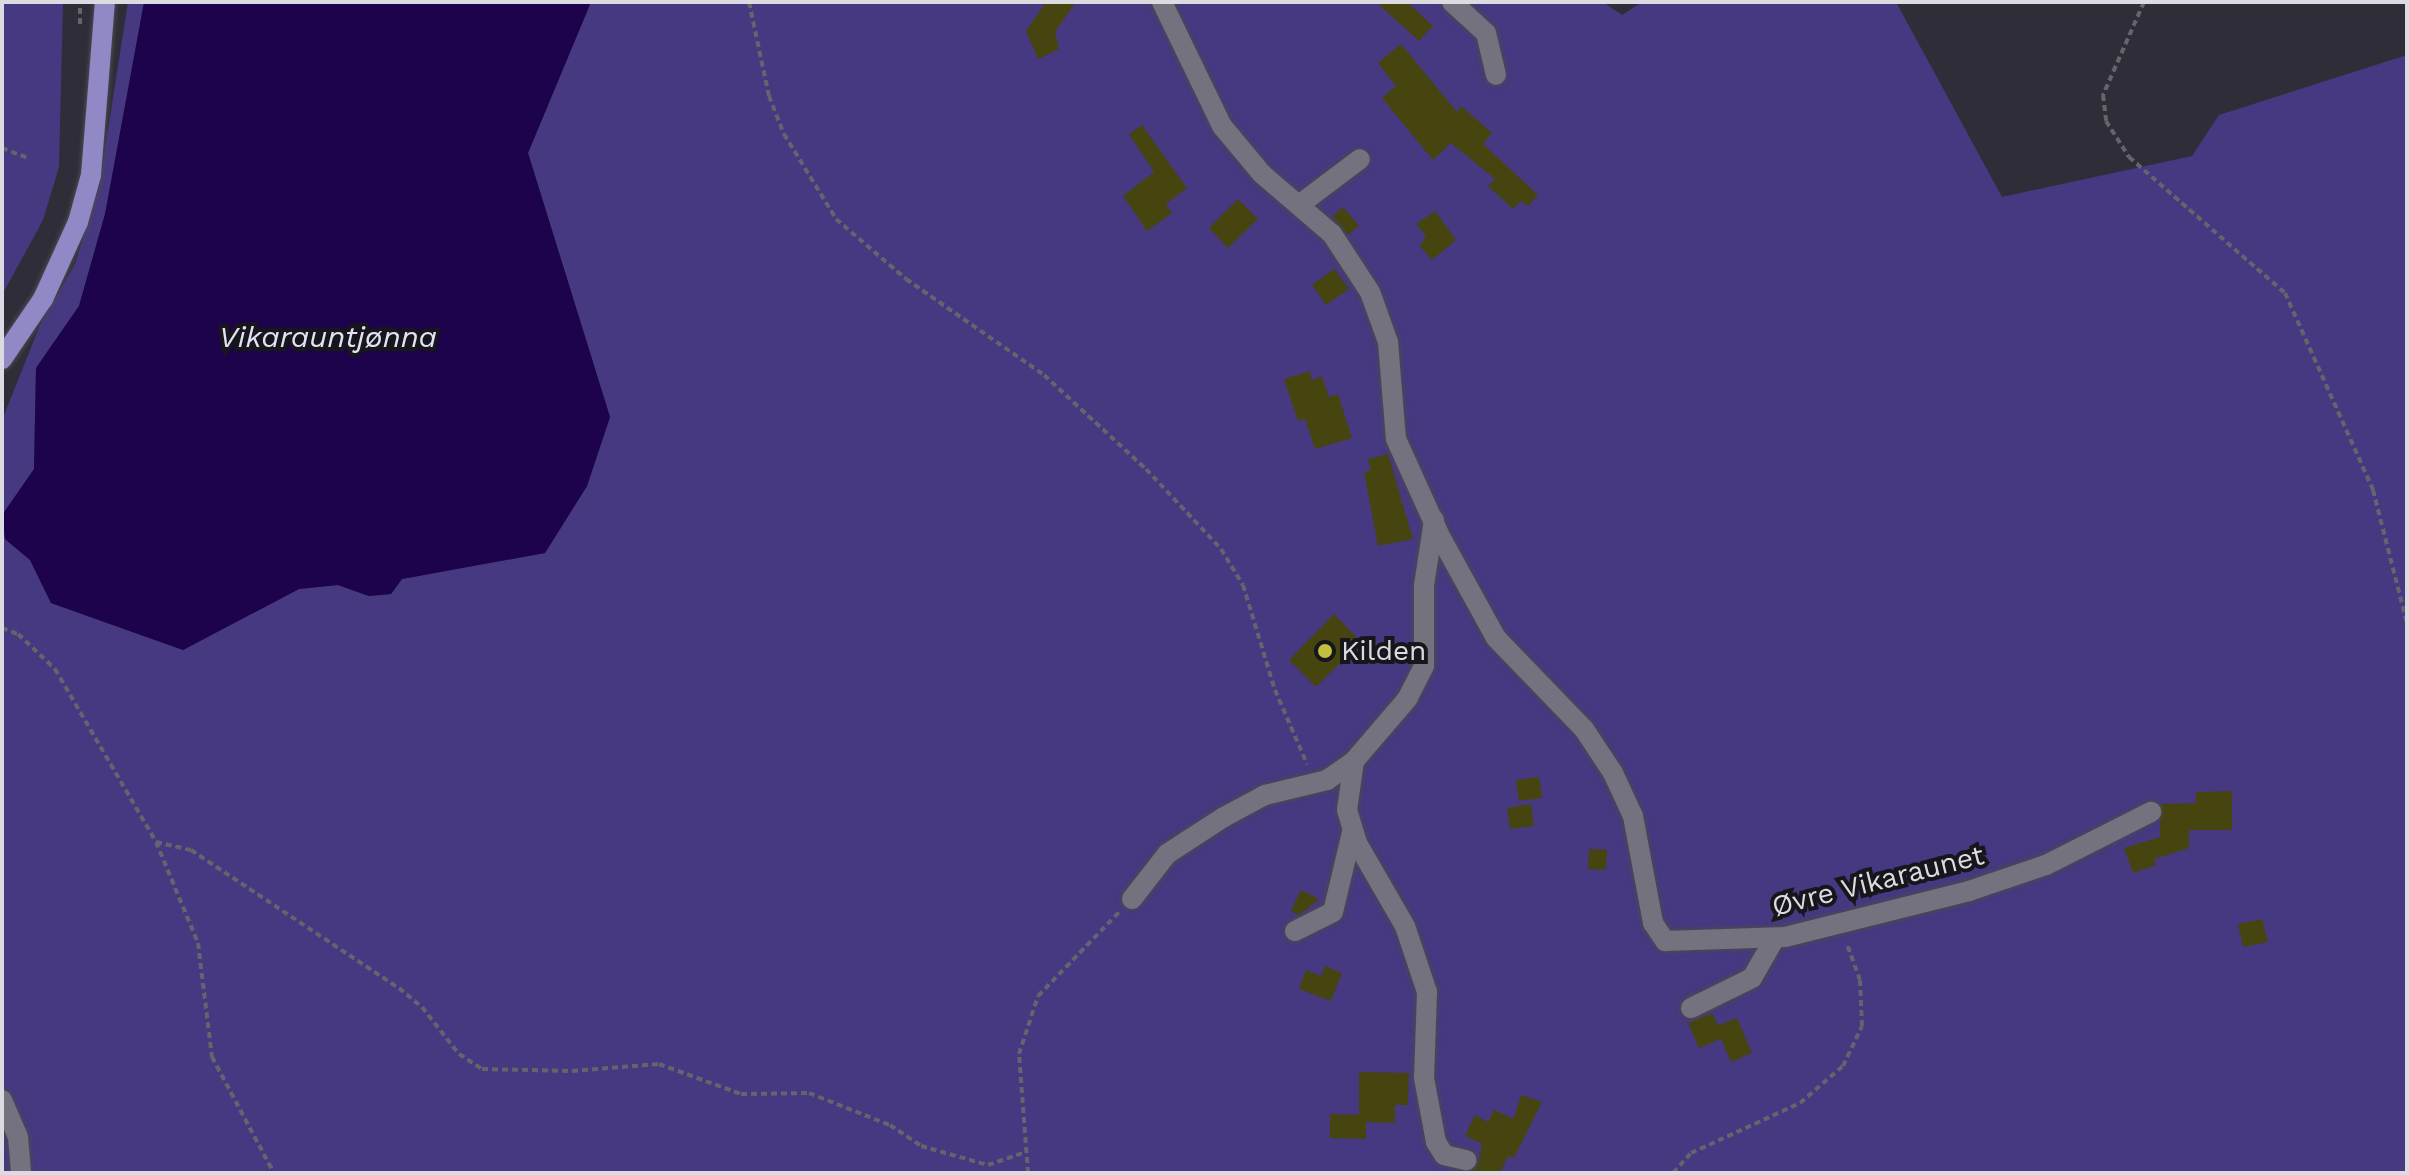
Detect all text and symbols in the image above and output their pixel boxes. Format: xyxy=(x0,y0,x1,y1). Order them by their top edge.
water label: Vikarauntjønna xyxy=(219,319,437,355)
place label: Kilden xyxy=(1341,634,1426,668)
marker: Kilden xyxy=(1316,642,1334,660)
street label: Øvre Vikaraunet xyxy=(1768,838,1988,924)

